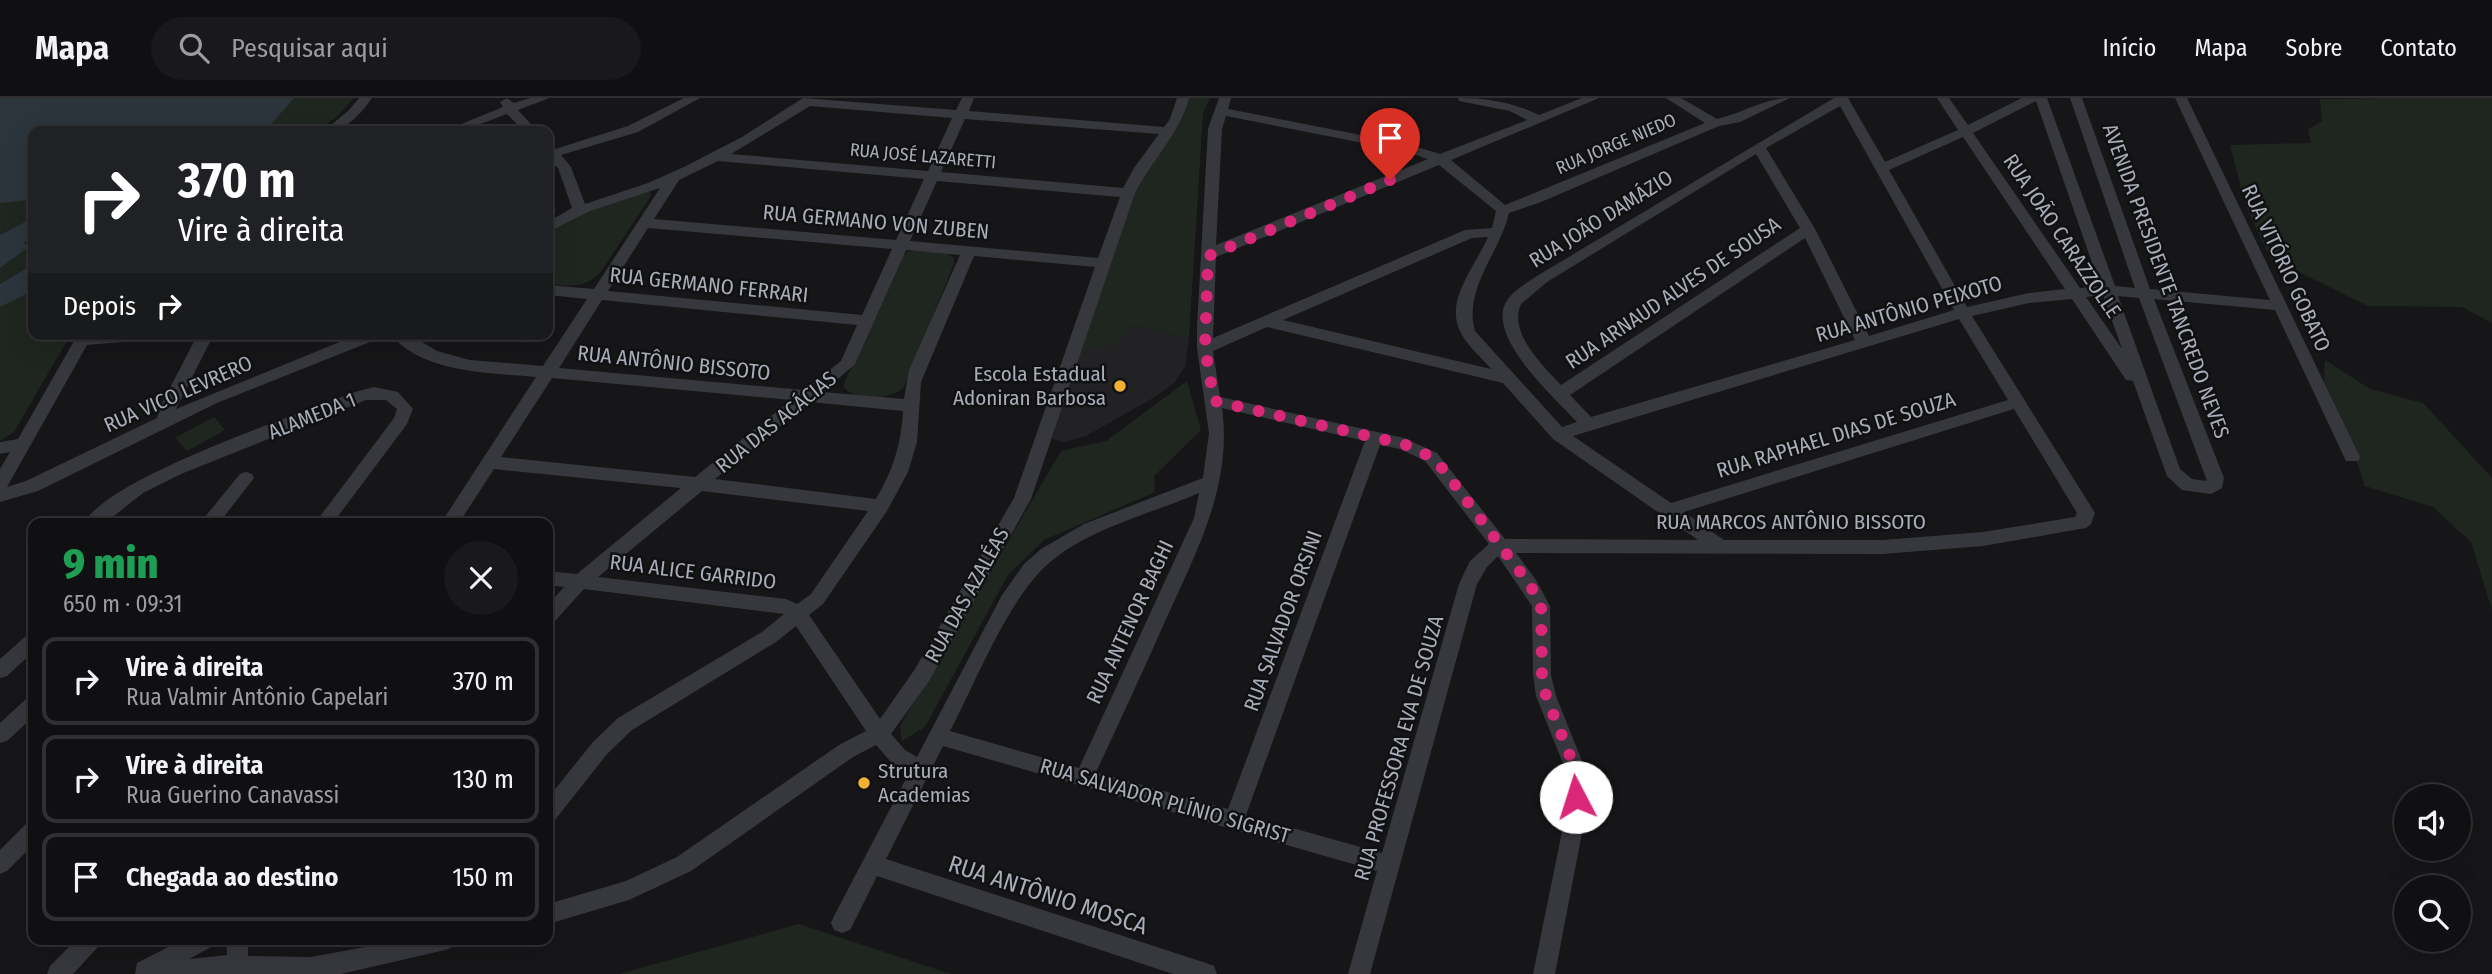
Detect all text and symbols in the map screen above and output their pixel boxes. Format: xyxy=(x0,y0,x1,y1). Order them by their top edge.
search box xyxy=(151,17,641,80)
text: Mapa xyxy=(35,28,109,68)
icon: search xyxy=(175,29,213,67)
text: Pesquisar aqui xyxy=(231,33,388,64)
text: Início xyxy=(2103,34,2156,62)
text: Mapa xyxy=(2194,34,2248,62)
text: Sobre xyxy=(2286,34,2342,62)
text: Contato xyxy=(2380,34,2457,62)
pin xyxy=(1360,108,1420,180)
street label: RUA JORGE NIEDO xyxy=(1553,109,1679,179)
icon: arrive xyxy=(1371,119,1409,157)
street label: AVENIDA PRESIDENTE TANCREDO NEVES xyxy=(2097,120,2235,442)
street label: RUA JOSÉ LAZARETTI xyxy=(849,138,997,173)
street label: RUA JOÃO CARAZZOLLE xyxy=(1998,149,2127,323)
text: 370 m xyxy=(178,151,296,210)
icon: right xyxy=(63,154,154,245)
street label: RUA JOÃO DAMÁZIO xyxy=(1524,164,1678,274)
street label: RUA VITÓRIO GOBATO xyxy=(2236,180,2336,356)
street label: RUA GERMANO VON ZUBEN xyxy=(762,199,990,245)
text: Vire à direita xyxy=(178,211,344,249)
street label: RUA ARNAUD ALVES DE SOUSA xyxy=(1561,211,1785,375)
street label: RUA GERMANO FERRARI xyxy=(608,262,810,308)
street label: RUA ANTÔNIO PEIXOTO xyxy=(1813,270,2005,348)
icon: right xyxy=(150,287,188,325)
text: Depois xyxy=(63,291,136,322)
street label: RUA ANTÔNIO BISSOTO xyxy=(576,340,772,386)
street label: RUA VICO LEVRERO xyxy=(100,350,256,438)
place label: Escola Estadual Adoniran Barbosa xyxy=(953,361,1106,411)
street label: RUA DAS ACÁCIAS xyxy=(710,365,842,479)
marker: Escola Estadual Adoniran Barbosa xyxy=(1112,378,1128,394)
street label: RUA RAPHAEL DIAS DE SOUZA xyxy=(1713,386,1959,484)
street label: ALAMEDA 1 xyxy=(264,387,360,445)
street label: RUA MARCOS ANTÔNIO BISSOTO xyxy=(1656,509,1926,535)
street label: RUA DAS AZALÉAS xyxy=(919,523,1015,667)
street label: RUA SALVADOR ORSINI xyxy=(1238,527,1328,715)
street label: RUA ANTENOR BAGHI xyxy=(1081,536,1179,708)
text: 9 min xyxy=(63,539,158,589)
button: close xyxy=(444,541,518,615)
street label: RUA ALICE GARRIDO xyxy=(608,549,778,595)
text: 650 m · 09:31 xyxy=(63,590,182,618)
street label: RUA PROFESSORA EVA DE SOUZA xyxy=(1349,612,1449,884)
text: Vire à direita xyxy=(126,652,264,683)
icon: right xyxy=(67,662,105,700)
text: 370 m xyxy=(453,666,514,697)
text: Rua Valmir Antônio Capelari xyxy=(126,683,388,711)
text: Vire à direita xyxy=(126,750,264,781)
street label: RUA SALVADOR PLÍNIO SIGRIST xyxy=(1037,753,1293,849)
place label: Strutura Academias xyxy=(878,758,970,808)
icon: right xyxy=(67,760,105,798)
position arrow xyxy=(1539,760,1613,834)
text: 130 m xyxy=(452,764,514,795)
marker: Strutura Academias xyxy=(856,775,872,791)
text: Rua Guerino Canavassi xyxy=(126,781,339,809)
map controls xyxy=(2394,784,2471,952)
button: sound xyxy=(2394,784,2471,861)
street label: RUA ANTÔNIO MOSCA xyxy=(945,849,1152,941)
icon: arrive xyxy=(67,858,105,896)
text: Chegada ao destino xyxy=(126,862,338,893)
text: 150 m xyxy=(452,862,514,893)
button: search xyxy=(2394,875,2471,952)

